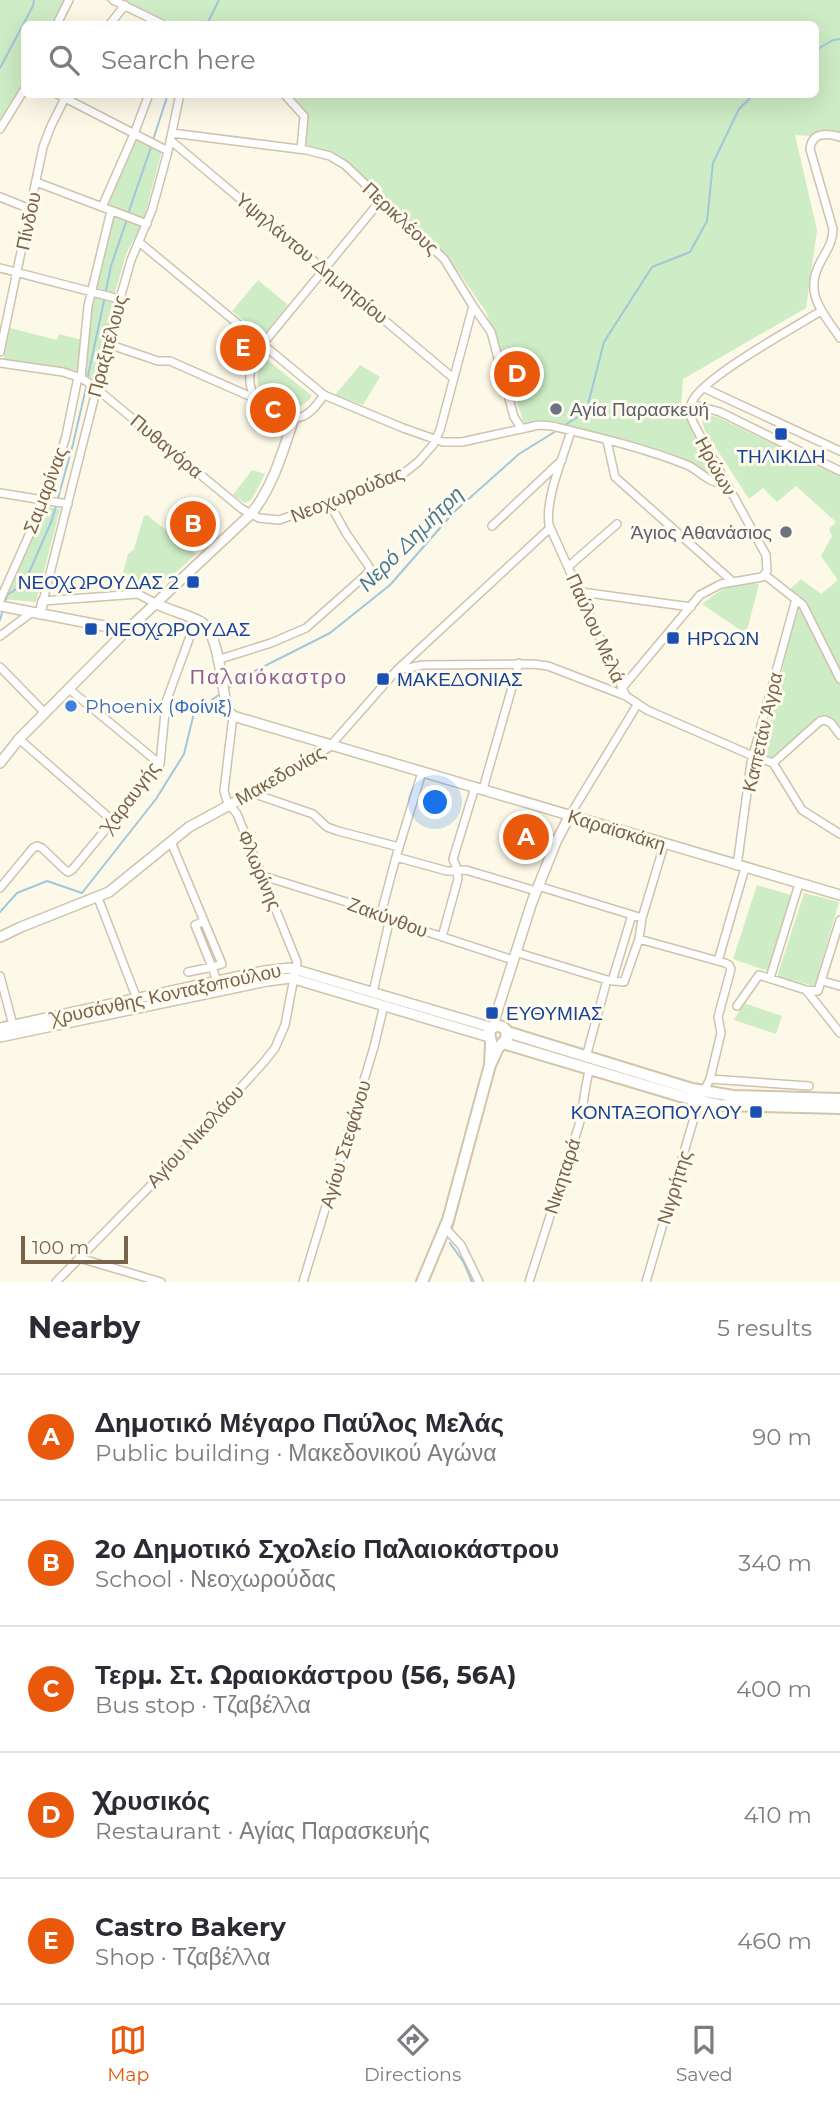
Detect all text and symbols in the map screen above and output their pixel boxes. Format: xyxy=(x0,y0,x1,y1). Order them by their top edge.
search box xyxy=(21,21,819,98)
icon: search xyxy=(45,41,83,79)
text: Search here xyxy=(101,44,256,76)
street label: Περικλέους xyxy=(358,177,443,259)
street label: Υψηλάντου Δημητρίου xyxy=(231,188,393,329)
street label: Πίνδου xyxy=(11,190,46,252)
street label: Πραξιτέλους xyxy=(83,293,132,400)
pin: E xyxy=(220,322,266,374)
pin: D xyxy=(494,348,540,400)
pin: C xyxy=(250,384,296,436)
place label: Αγία Παρασκευή xyxy=(570,398,709,421)
marker: Αγία Παρασκευή xyxy=(548,401,564,417)
street label: Πυθαγόρα xyxy=(126,409,208,483)
marker: ΤΗΛΙΚΙΔΗ xyxy=(773,426,789,442)
street label: Ηρώων xyxy=(690,433,741,500)
street label: Σαμαρίνας xyxy=(18,443,73,537)
place label: ΤΗΛΙΚΙΔΗ xyxy=(736,445,826,468)
street label: Νεοχωρούδας xyxy=(287,461,407,528)
water label: Νερό Δημήτρη xyxy=(353,481,468,596)
pin: B xyxy=(170,498,216,550)
place label: Άγιος Αθανάσιος xyxy=(631,521,772,544)
marker: Άγιος Αθανάσιος xyxy=(778,524,794,540)
street label: Παύλου Μελά xyxy=(561,570,630,686)
place label: ΝΕΟΧΩΡΟΥΔΑΣ 2 xyxy=(18,571,179,594)
marker: ΝΕΟΧΩΡΟΥΔΑΣ 2 xyxy=(185,574,201,590)
place label: ΝΕΟΧΩΡΟΥΔΑΣ xyxy=(105,618,250,641)
marker: ΝΕΟΧΩΡΟΥΔΑΣ xyxy=(83,621,99,637)
place label: ΗΡΩΩΝ xyxy=(687,627,759,650)
marker: ΗΡΩΩΝ xyxy=(665,630,681,646)
district label: Παλαιόκαστρο xyxy=(190,664,348,689)
place label: ΜΑΚΕΔΟΝΙΑΣ xyxy=(397,668,523,691)
street label: Καπετάν Άγρα xyxy=(738,670,787,794)
marker: ΜΑΚΕΔΟΝΙΑΣ xyxy=(375,671,391,687)
place label: Phoenix (Φοίνιξ) xyxy=(85,695,233,718)
marker: Phoenix (Φοίνιξ) xyxy=(63,698,79,714)
street label: Μακεδονίας xyxy=(231,741,329,810)
street label: Χαραυγής xyxy=(94,757,165,840)
your location xyxy=(418,785,452,819)
street label: Καραϊσκάκη xyxy=(565,805,669,856)
pin: A xyxy=(503,811,549,863)
street label: Φλωρίνης xyxy=(232,827,287,914)
street label: Ζακύνθου xyxy=(345,892,431,943)
street label: Χρυσάνθης Κονταξοπούλου xyxy=(46,959,283,1031)
place label: ΕΥΘΥΜΙΑΣ xyxy=(506,1002,603,1025)
marker: ΕΥΘΥΜΙΑΣ xyxy=(484,1005,500,1021)
street label: Αγίου Στεφάνου xyxy=(315,1077,376,1211)
street label: Αγίου Νικολάου xyxy=(142,1080,249,1192)
place label: ΚΟΝΤΑΞΟΠΟΥΛΟΥ xyxy=(571,1101,742,1124)
marker: ΚΟΝΤΑΞΟΠΟΥΛΟΥ xyxy=(748,1104,764,1120)
street label: Νικηταρά xyxy=(539,1135,585,1217)
street label: Νιγρήτης xyxy=(652,1147,697,1227)
scale bar xyxy=(21,1233,128,1265)
text: 100 m xyxy=(32,1236,89,1259)
text: Nearby xyxy=(28,1309,140,1346)
text: 5 results xyxy=(717,1314,812,1342)
text: Δημοτικό Μέγαρο Παύλος Μελάς xyxy=(95,1407,504,1439)
text: A xyxy=(42,1423,60,1451)
text: 90 m xyxy=(752,1423,812,1451)
text: Public building · Μακεδονικού Αγώνα xyxy=(95,1439,496,1467)
text: 2ο Δημοτικό Σχολείο Παλαιοκάστρου xyxy=(95,1533,559,1565)
text: B xyxy=(42,1549,60,1577)
text: 340 m xyxy=(738,1549,812,1577)
text: School · Νεοχωρούδας xyxy=(95,1565,336,1593)
text: Τερμ. Στ. Ωραιοκάστρου (56, 56Α) xyxy=(95,1659,516,1691)
text: C xyxy=(43,1675,59,1703)
text: 400 m xyxy=(736,1675,812,1703)
text: Bus stop · Τζαβέλλα xyxy=(95,1691,311,1719)
text: Χρυσικός xyxy=(95,1785,210,1817)
text: D xyxy=(42,1801,61,1829)
text: 410 m xyxy=(743,1801,812,1829)
text: Restaurant · Αγίας Παρασκευής xyxy=(95,1817,430,1845)
text: Castro Bakery xyxy=(95,1911,286,1943)
text: E xyxy=(43,1927,59,1955)
text: 460 m xyxy=(737,1927,812,1955)
text: Shop · Τζαβέλλα xyxy=(95,1943,270,1971)
tab: Map xyxy=(107,2021,149,2086)
tab: Directions xyxy=(364,2021,461,2086)
tab: Saved xyxy=(676,2021,733,2086)

